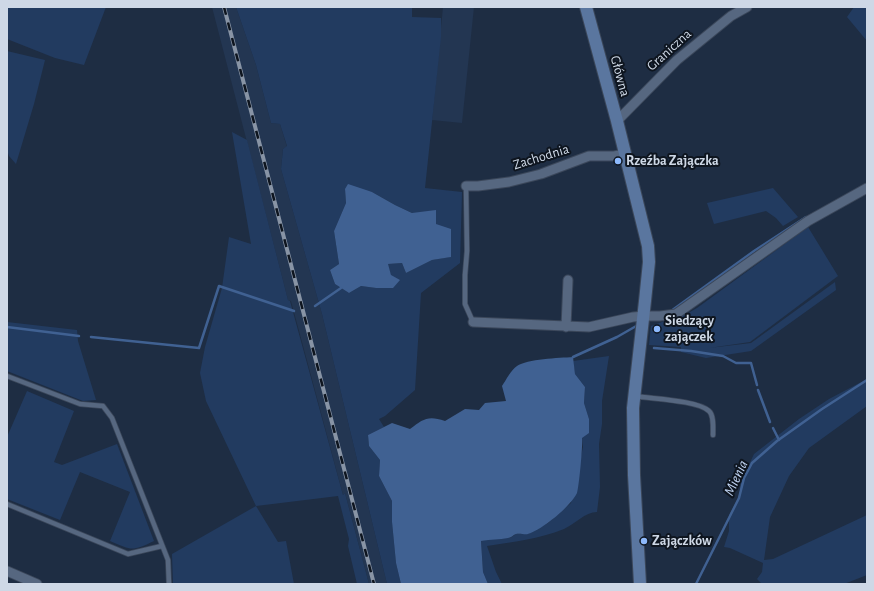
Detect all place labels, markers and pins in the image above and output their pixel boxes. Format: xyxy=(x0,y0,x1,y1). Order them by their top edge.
place label: Rzeźba Zajączka xyxy=(626,153,719,169)
marker: Rzeźba Zajączka xyxy=(613,156,623,166)
place label: Siedzący zajączek xyxy=(665,313,714,346)
marker: Siedzący zajączek xyxy=(652,324,662,334)
place label: Zajączków xyxy=(652,533,712,549)
marker: Zajączków xyxy=(639,536,649,546)

